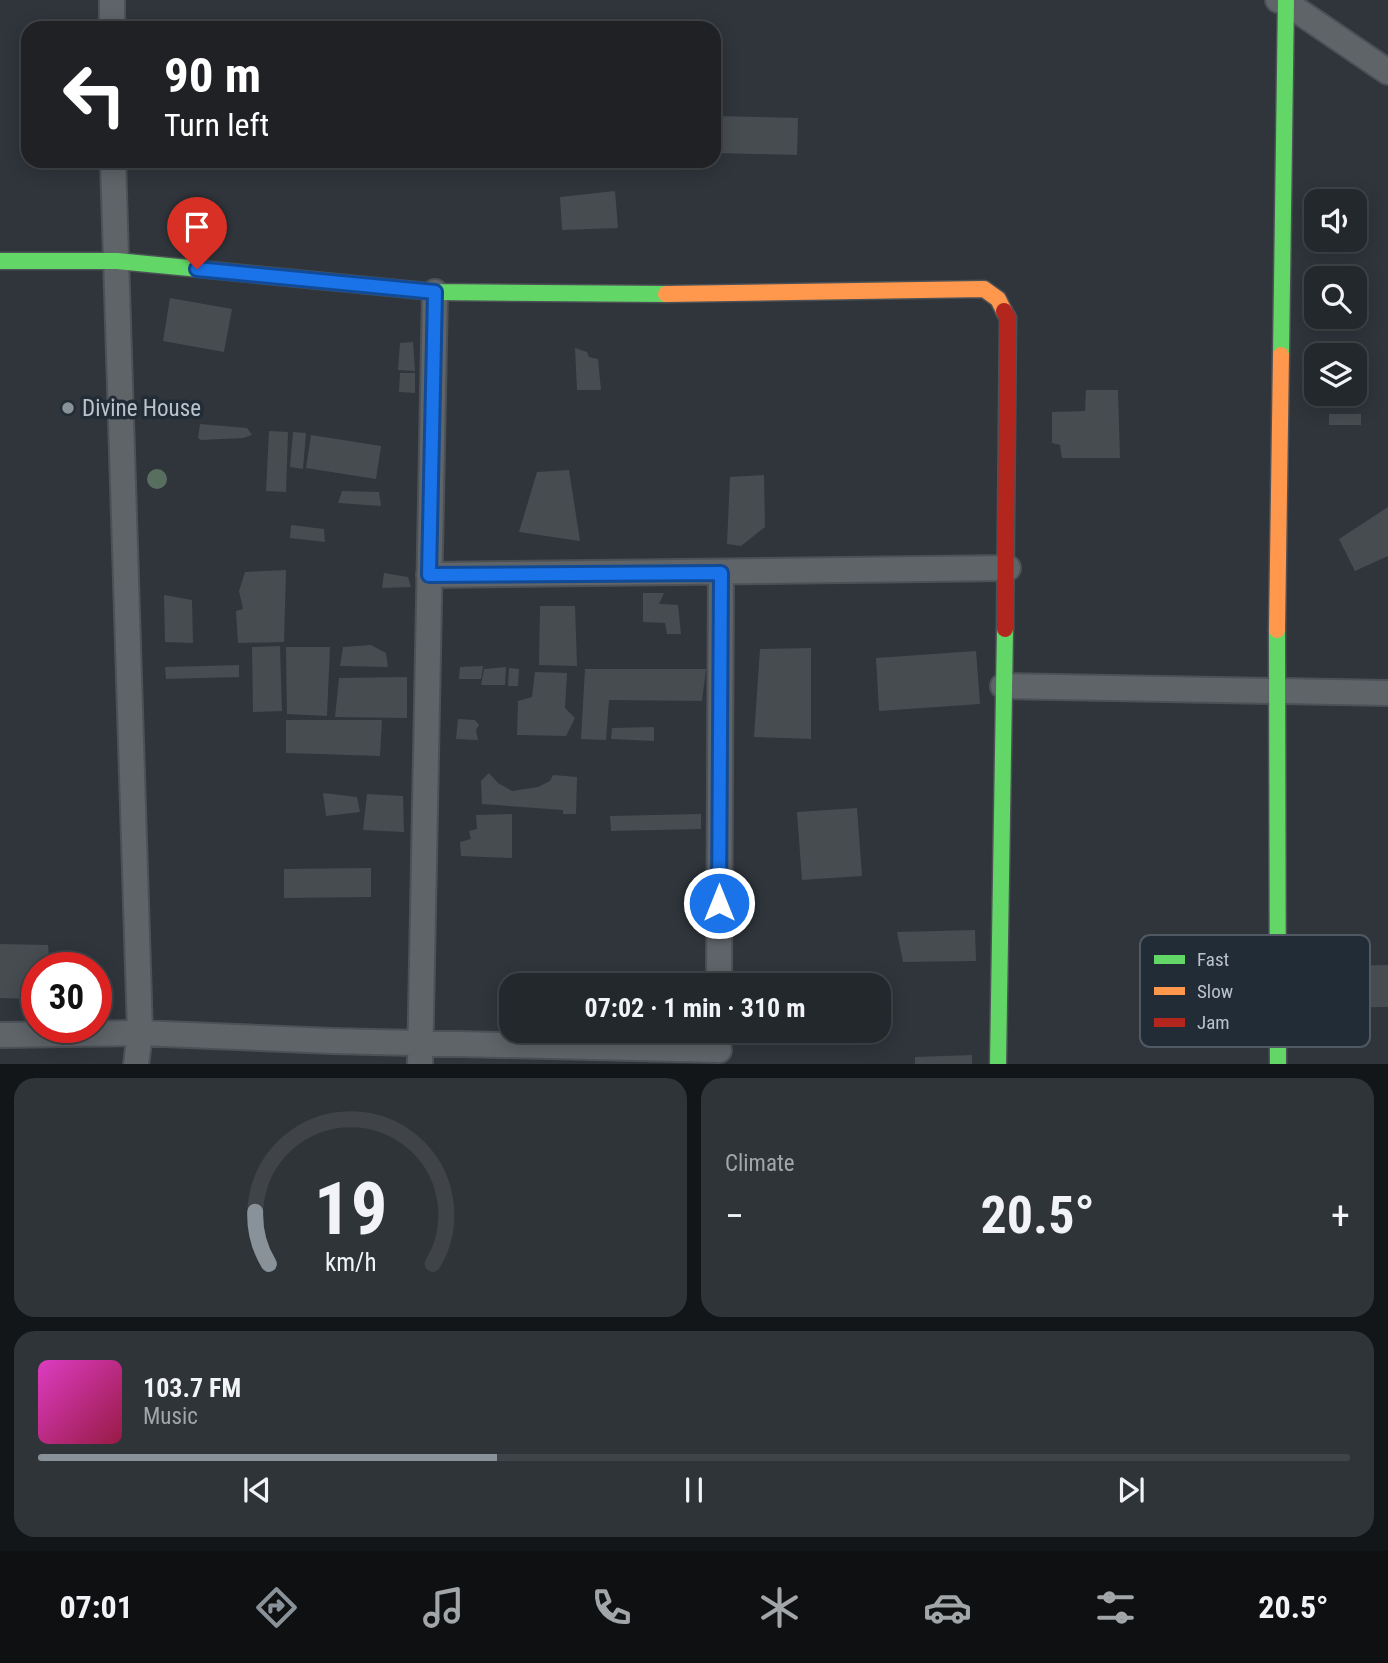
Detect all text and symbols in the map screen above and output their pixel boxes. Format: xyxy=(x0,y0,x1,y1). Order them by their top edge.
text: 90 m xyxy=(164,47,261,104)
icon: left xyxy=(49,49,140,140)
text: Turn left xyxy=(164,106,269,144)
map controls xyxy=(1304,189,1367,406)
button: sound xyxy=(1304,189,1367,252)
pin xyxy=(167,197,227,269)
icon: arrive xyxy=(178,208,216,246)
button: search xyxy=(1304,266,1367,329)
button: layers xyxy=(1304,343,1367,406)
place label: Divine House xyxy=(82,395,201,422)
marker: Divine House xyxy=(60,400,76,416)
position arrow xyxy=(682,866,756,940)
legend xyxy=(1140,935,1370,1047)
text: Fast xyxy=(1197,948,1229,971)
speed limit sign: 30 xyxy=(21,952,112,1043)
text: Slow xyxy=(1197,980,1233,1003)
text: 07:02 · 1 min · 310 m xyxy=(585,993,805,1023)
text: Jam xyxy=(1197,1011,1230,1034)
text: Climate xyxy=(725,1150,795,1177)
text: 19 xyxy=(314,1166,387,1252)
text: 20.5° xyxy=(980,1185,1095,1246)
text: − xyxy=(725,1194,744,1238)
text: + xyxy=(1331,1194,1350,1238)
text: km/h xyxy=(325,1247,376,1276)
text: 103.7 FM xyxy=(143,1373,241,1403)
text: Music xyxy=(143,1403,198,1430)
icon: previous xyxy=(238,1471,276,1509)
icon: pause xyxy=(675,1471,713,1509)
icon: next xyxy=(1112,1471,1150,1509)
icon: directions xyxy=(252,1583,301,1632)
icon: music xyxy=(419,1583,468,1632)
icon: phone xyxy=(587,1583,636,1632)
icon: climate xyxy=(755,1583,804,1632)
icon: car xyxy=(923,1583,972,1632)
icon: filters xyxy=(1091,1583,1140,1632)
text: 07:01 xyxy=(59,1588,133,1626)
text: 20.5° xyxy=(1258,1588,1329,1626)

